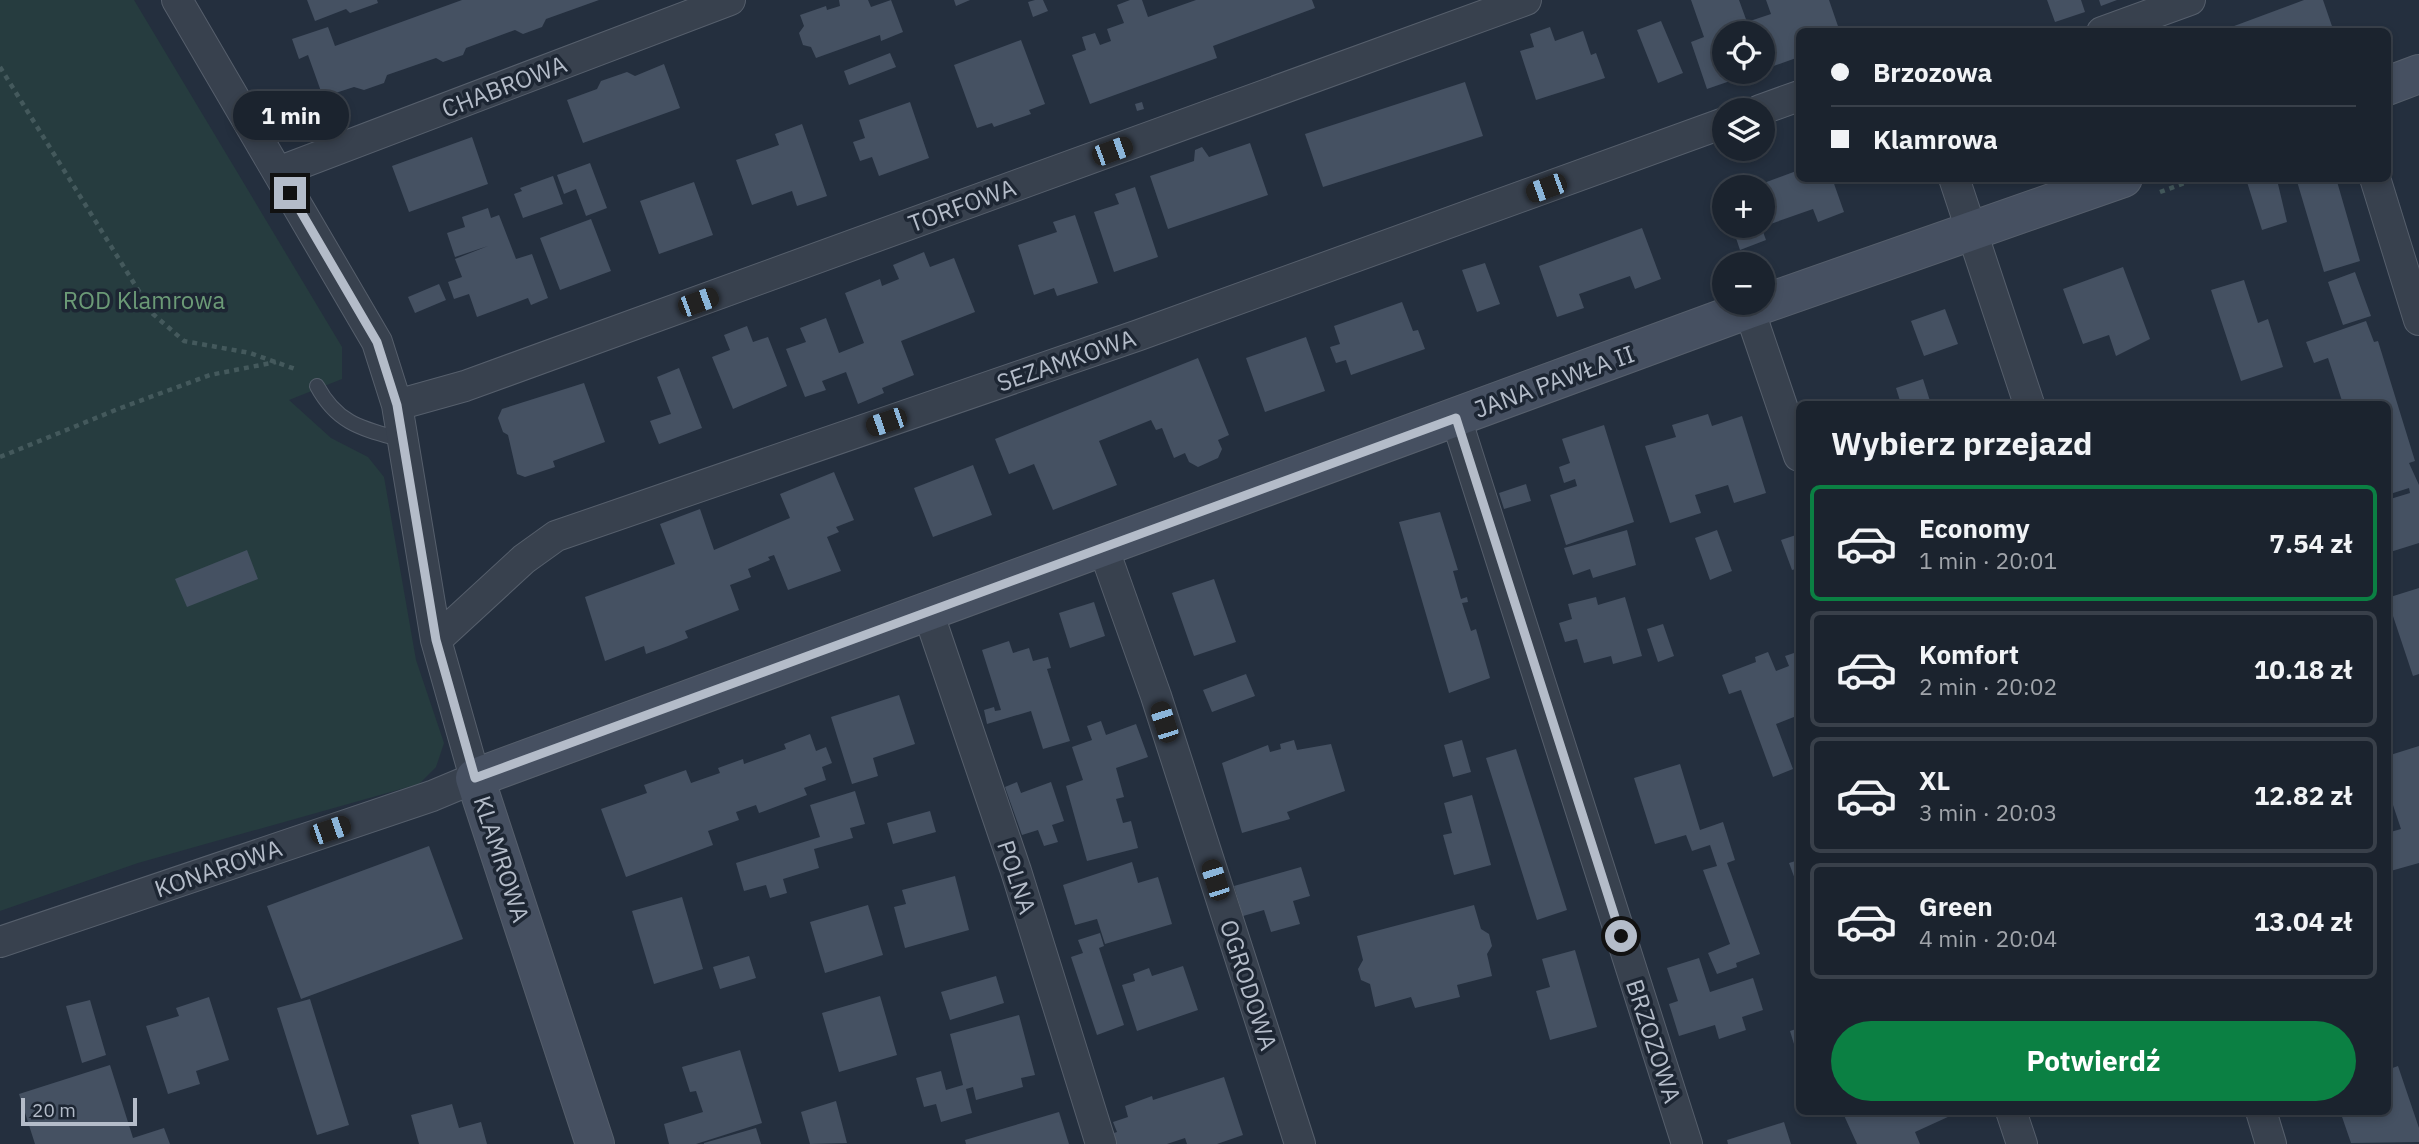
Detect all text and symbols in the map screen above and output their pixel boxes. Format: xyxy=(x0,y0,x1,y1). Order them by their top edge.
map controls xyxy=(1712,21,1775,315)
button: locate xyxy=(1712,21,1775,84)
street label: CHABROWA xyxy=(437,47,571,125)
text: Brzozowa xyxy=(1873,55,1992,89)
callout: 1 min xyxy=(232,92,348,140)
button: layers xyxy=(1712,98,1775,161)
text: 1 min xyxy=(261,100,321,130)
text: Klamrowa xyxy=(1873,122,1998,156)
car xyxy=(1089,134,1136,168)
street label: TORFOWA xyxy=(904,171,1020,239)
car xyxy=(1523,171,1570,205)
button: + xyxy=(1712,175,1775,238)
route end xyxy=(274,177,306,209)
button: − xyxy=(1712,252,1775,315)
park label: ROD Klamrowa xyxy=(63,284,225,316)
car xyxy=(675,285,722,319)
street label: SEZAMKOWA xyxy=(992,321,1140,399)
street label: JANA PAWŁA II xyxy=(1469,337,1639,425)
car xyxy=(863,405,910,439)
text: Wybierz przejazd xyxy=(1831,422,2093,464)
text: Economy xyxy=(1919,511,2030,545)
icon: car xyxy=(1835,512,1898,575)
text: 7.54 zł xyxy=(2269,526,2352,560)
text: 1 min · 20:01 xyxy=(1919,545,2057,575)
text: Komfort xyxy=(1919,637,2019,671)
icon: car xyxy=(1835,638,1898,701)
text: 10.18 zł xyxy=(2254,652,2352,686)
text: 2 min · 20:02 xyxy=(1919,671,2057,701)
car xyxy=(1148,699,1181,745)
text: XL xyxy=(1919,763,1950,797)
icon: car xyxy=(1835,764,1898,827)
text: 12.82 zł xyxy=(2254,778,2352,812)
street label: KLAMROWA xyxy=(466,792,538,926)
text: 3 min · 20:03 xyxy=(1919,797,2057,827)
car xyxy=(307,813,354,847)
street label: KONAROWA xyxy=(150,831,286,905)
street label: POLNA xyxy=(990,836,1044,918)
car xyxy=(1199,857,1232,903)
text: Green xyxy=(1919,889,1993,923)
icon: car xyxy=(1835,890,1898,953)
text: 13.04 zł xyxy=(2254,904,2352,938)
street label: OGRODOWA xyxy=(1213,916,1285,1054)
route start xyxy=(1605,920,1637,952)
text: 4 min · 20:04 xyxy=(1919,923,2057,953)
street label: BRZOZOWA xyxy=(1619,975,1689,1107)
button: Potwierdź xyxy=(1831,1021,2356,1101)
scale bar xyxy=(21,1095,136,1127)
text: 20 m xyxy=(32,1098,76,1122)

